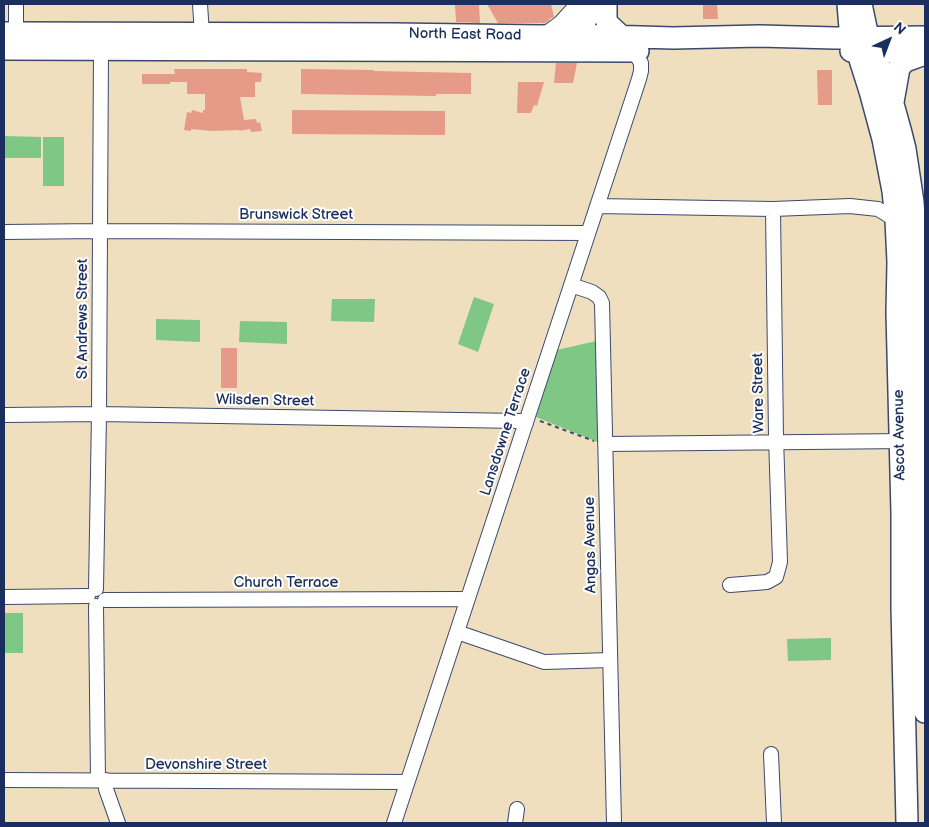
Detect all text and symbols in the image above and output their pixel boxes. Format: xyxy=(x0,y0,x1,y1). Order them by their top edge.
north arrow xyxy=(864,15,914,65)
text: N xyxy=(890,19,909,38)
street label: North East Road xyxy=(408,25,522,45)
street label: Brunswick Street xyxy=(239,206,353,224)
street label: St Andrews Street xyxy=(74,259,92,379)
street label: Ware Street xyxy=(749,353,769,433)
street label: Lansdowne Terrace xyxy=(477,366,535,498)
street label: Ascot Avenue xyxy=(890,389,910,481)
street label: Wilsden Street xyxy=(216,391,314,411)
street label: Angas Avenue xyxy=(581,497,601,593)
street label: Church Terrace xyxy=(234,574,338,592)
street label: Devonshire Street xyxy=(145,756,267,774)

